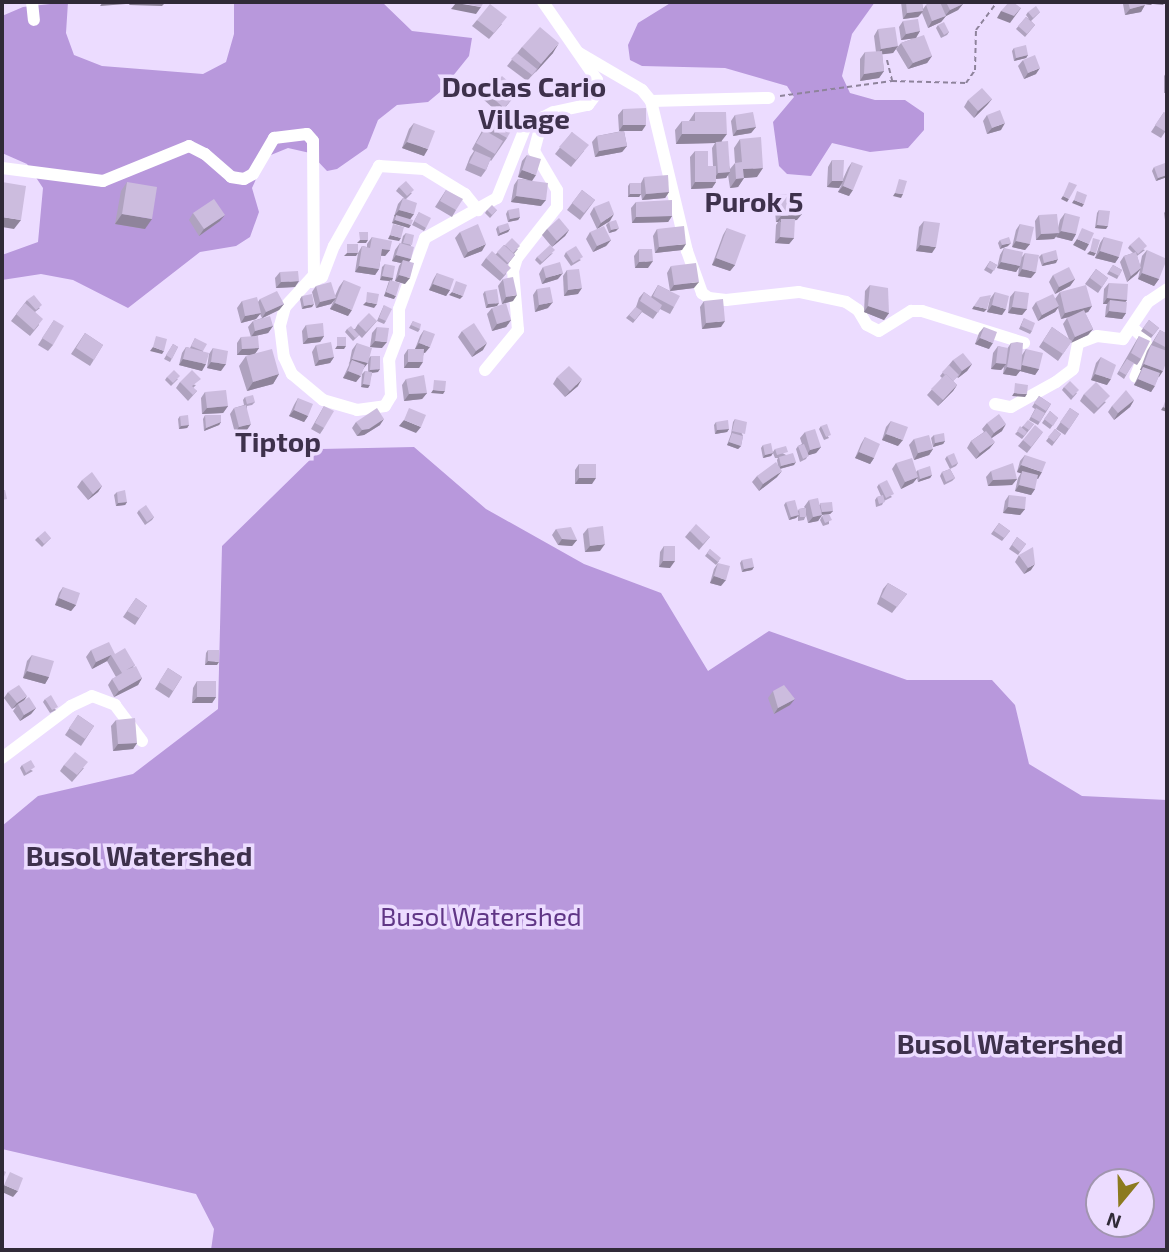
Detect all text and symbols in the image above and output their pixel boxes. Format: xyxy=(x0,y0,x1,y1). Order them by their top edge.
district label: Doclas Cario Village xyxy=(442,69,606,135)
district label: Purok 5 xyxy=(704,184,804,218)
district label: Tiptop xyxy=(235,424,321,458)
district label: Busol Watershed xyxy=(25,838,253,872)
park label: Busol Watershed xyxy=(380,900,582,932)
district label: Busol Watershed xyxy=(896,1026,1124,1060)
north arrow xyxy=(1085,1168,1155,1238)
text: N xyxy=(1103,1208,1124,1235)

